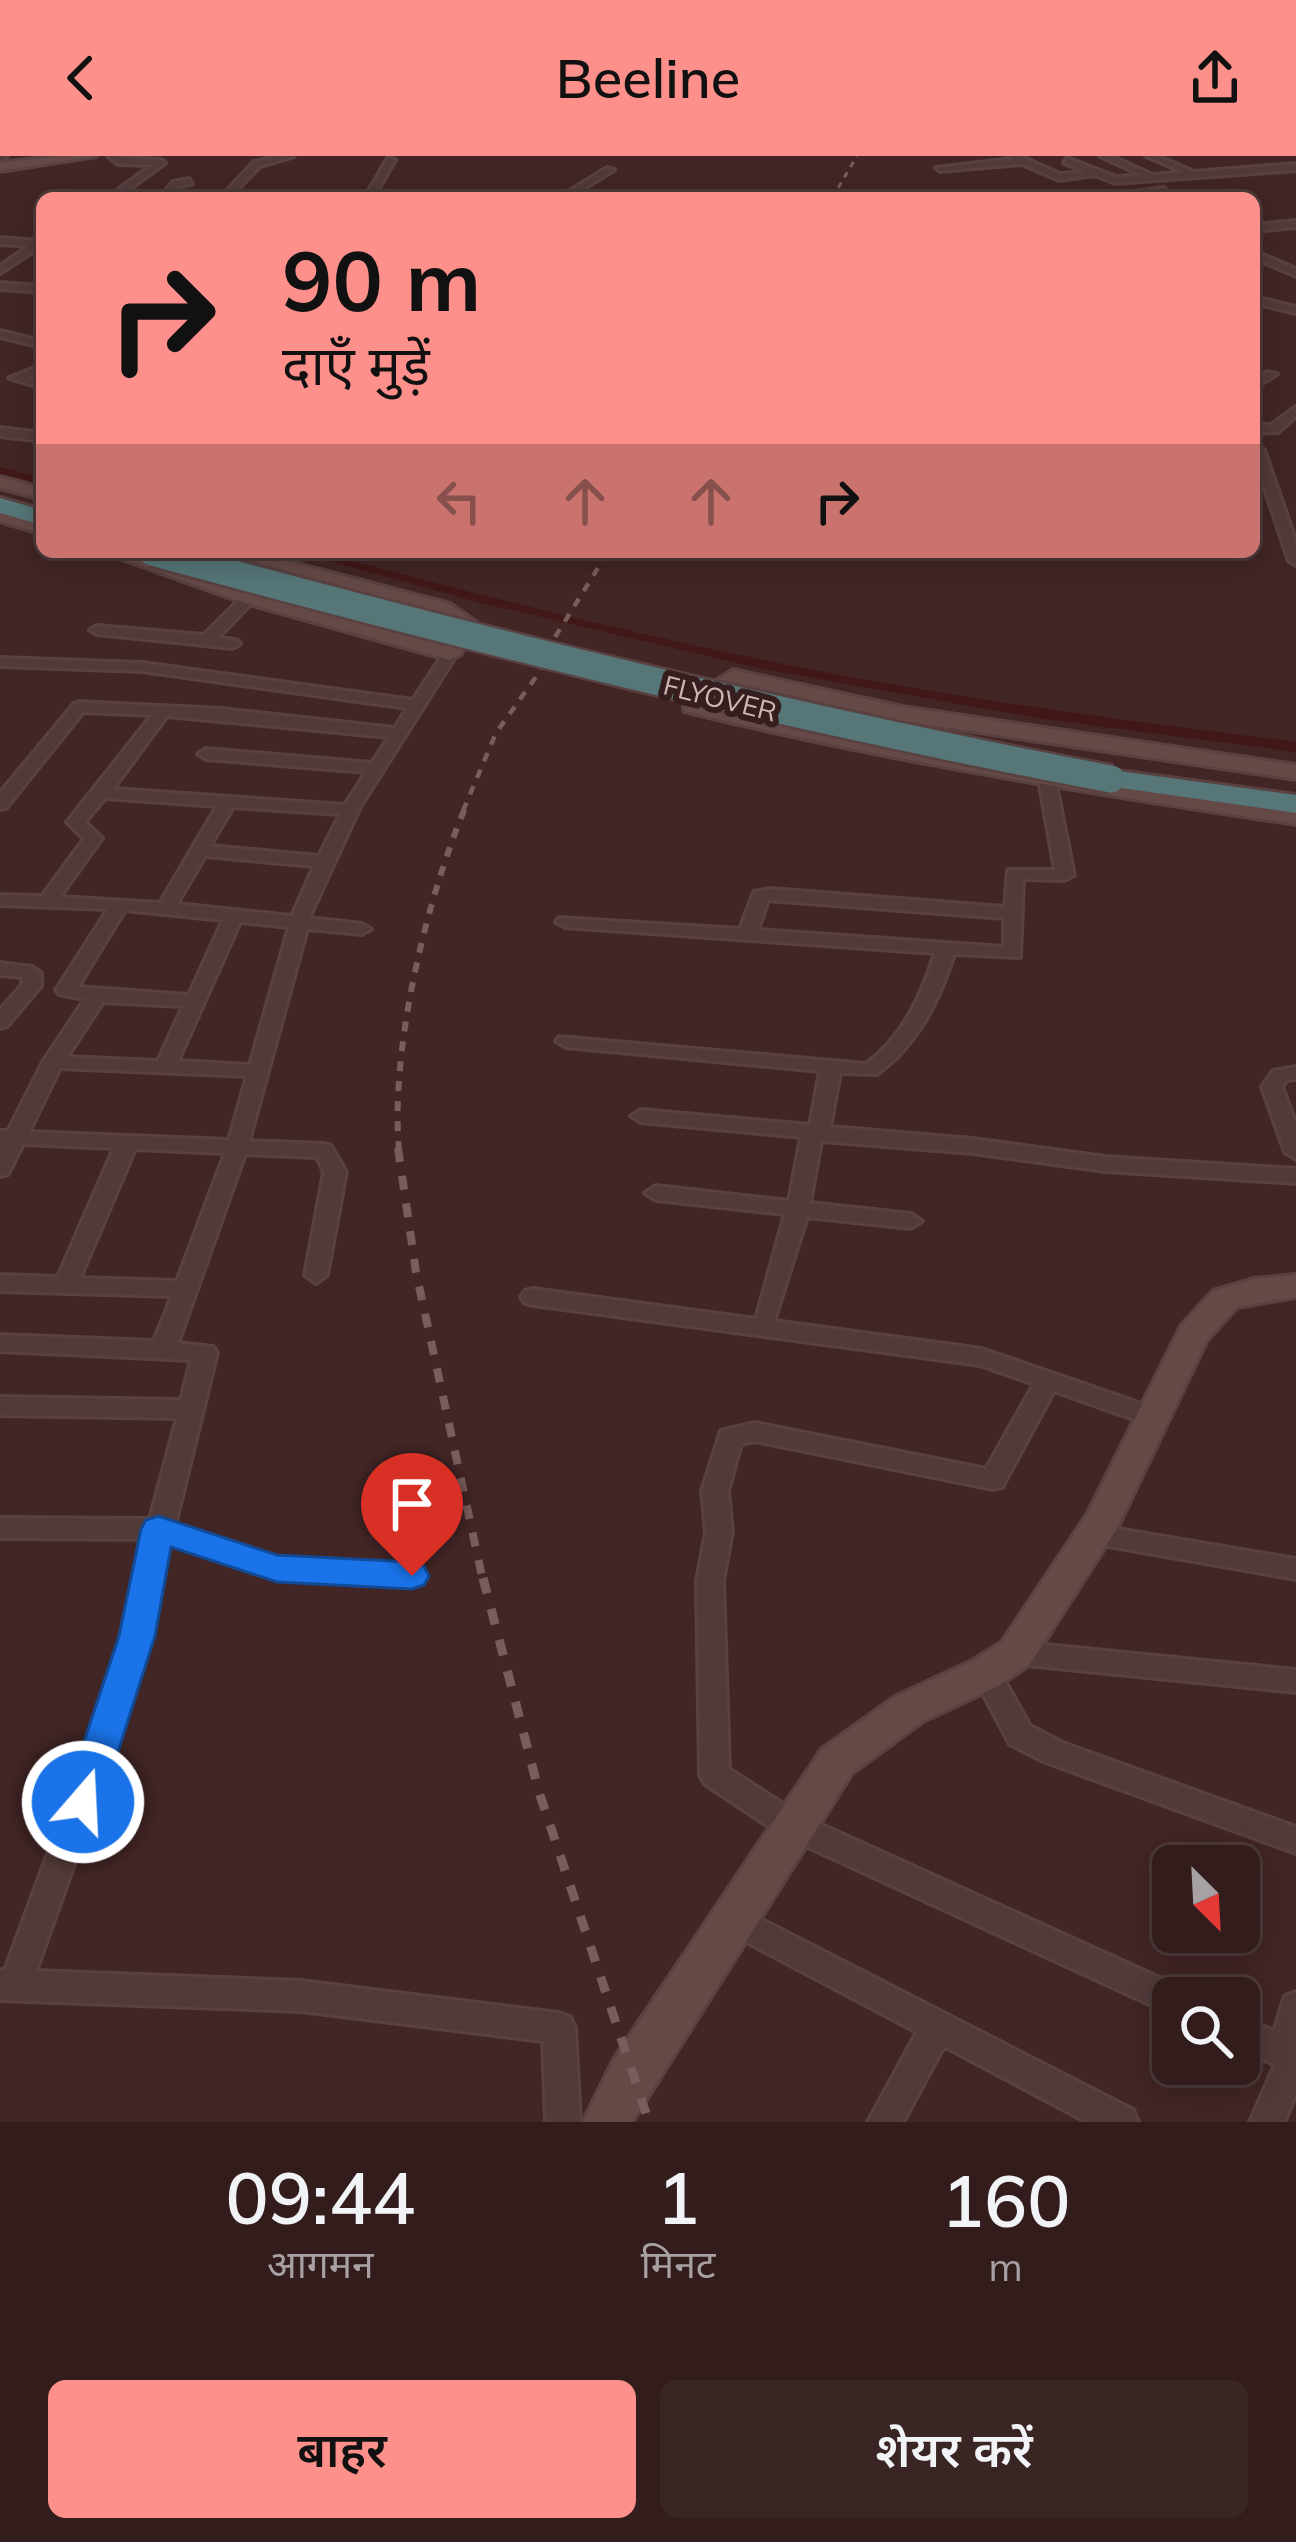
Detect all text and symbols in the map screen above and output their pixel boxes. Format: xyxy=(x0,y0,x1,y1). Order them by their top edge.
text: Beeline xyxy=(556,44,740,112)
icon: back xyxy=(48,45,114,111)
icon: share xyxy=(1182,45,1248,111)
text: 90 m xyxy=(282,227,481,332)
icon: right xyxy=(84,240,240,396)
text: दाएँ मुड़ें xyxy=(282,331,430,399)
icon: left xyxy=(426,468,492,534)
icon: ahead xyxy=(552,468,618,534)
icon: ahead xyxy=(678,468,744,534)
icon: right xyxy=(804,468,870,534)
street label: FLYOVER xyxy=(660,668,781,729)
pin xyxy=(361,1453,463,1576)
icon: arrive xyxy=(379,1471,445,1537)
position arrow xyxy=(20,1739,146,1865)
north arrow xyxy=(1152,1845,1260,1953)
map controls xyxy=(1152,1845,1260,2085)
button: search xyxy=(1152,1977,1260,2085)
text: 09:44 xyxy=(225,2152,415,2242)
text: 1 xyxy=(657,2152,700,2242)
text: 160 xyxy=(941,2155,1071,2245)
text: आगमन xyxy=(267,2239,374,2288)
text: मिनट xyxy=(641,2239,715,2288)
text: m xyxy=(989,2242,1023,2291)
button: बाहर xyxy=(48,2380,636,2518)
button: शेयर करें xyxy=(660,2380,1248,2518)

